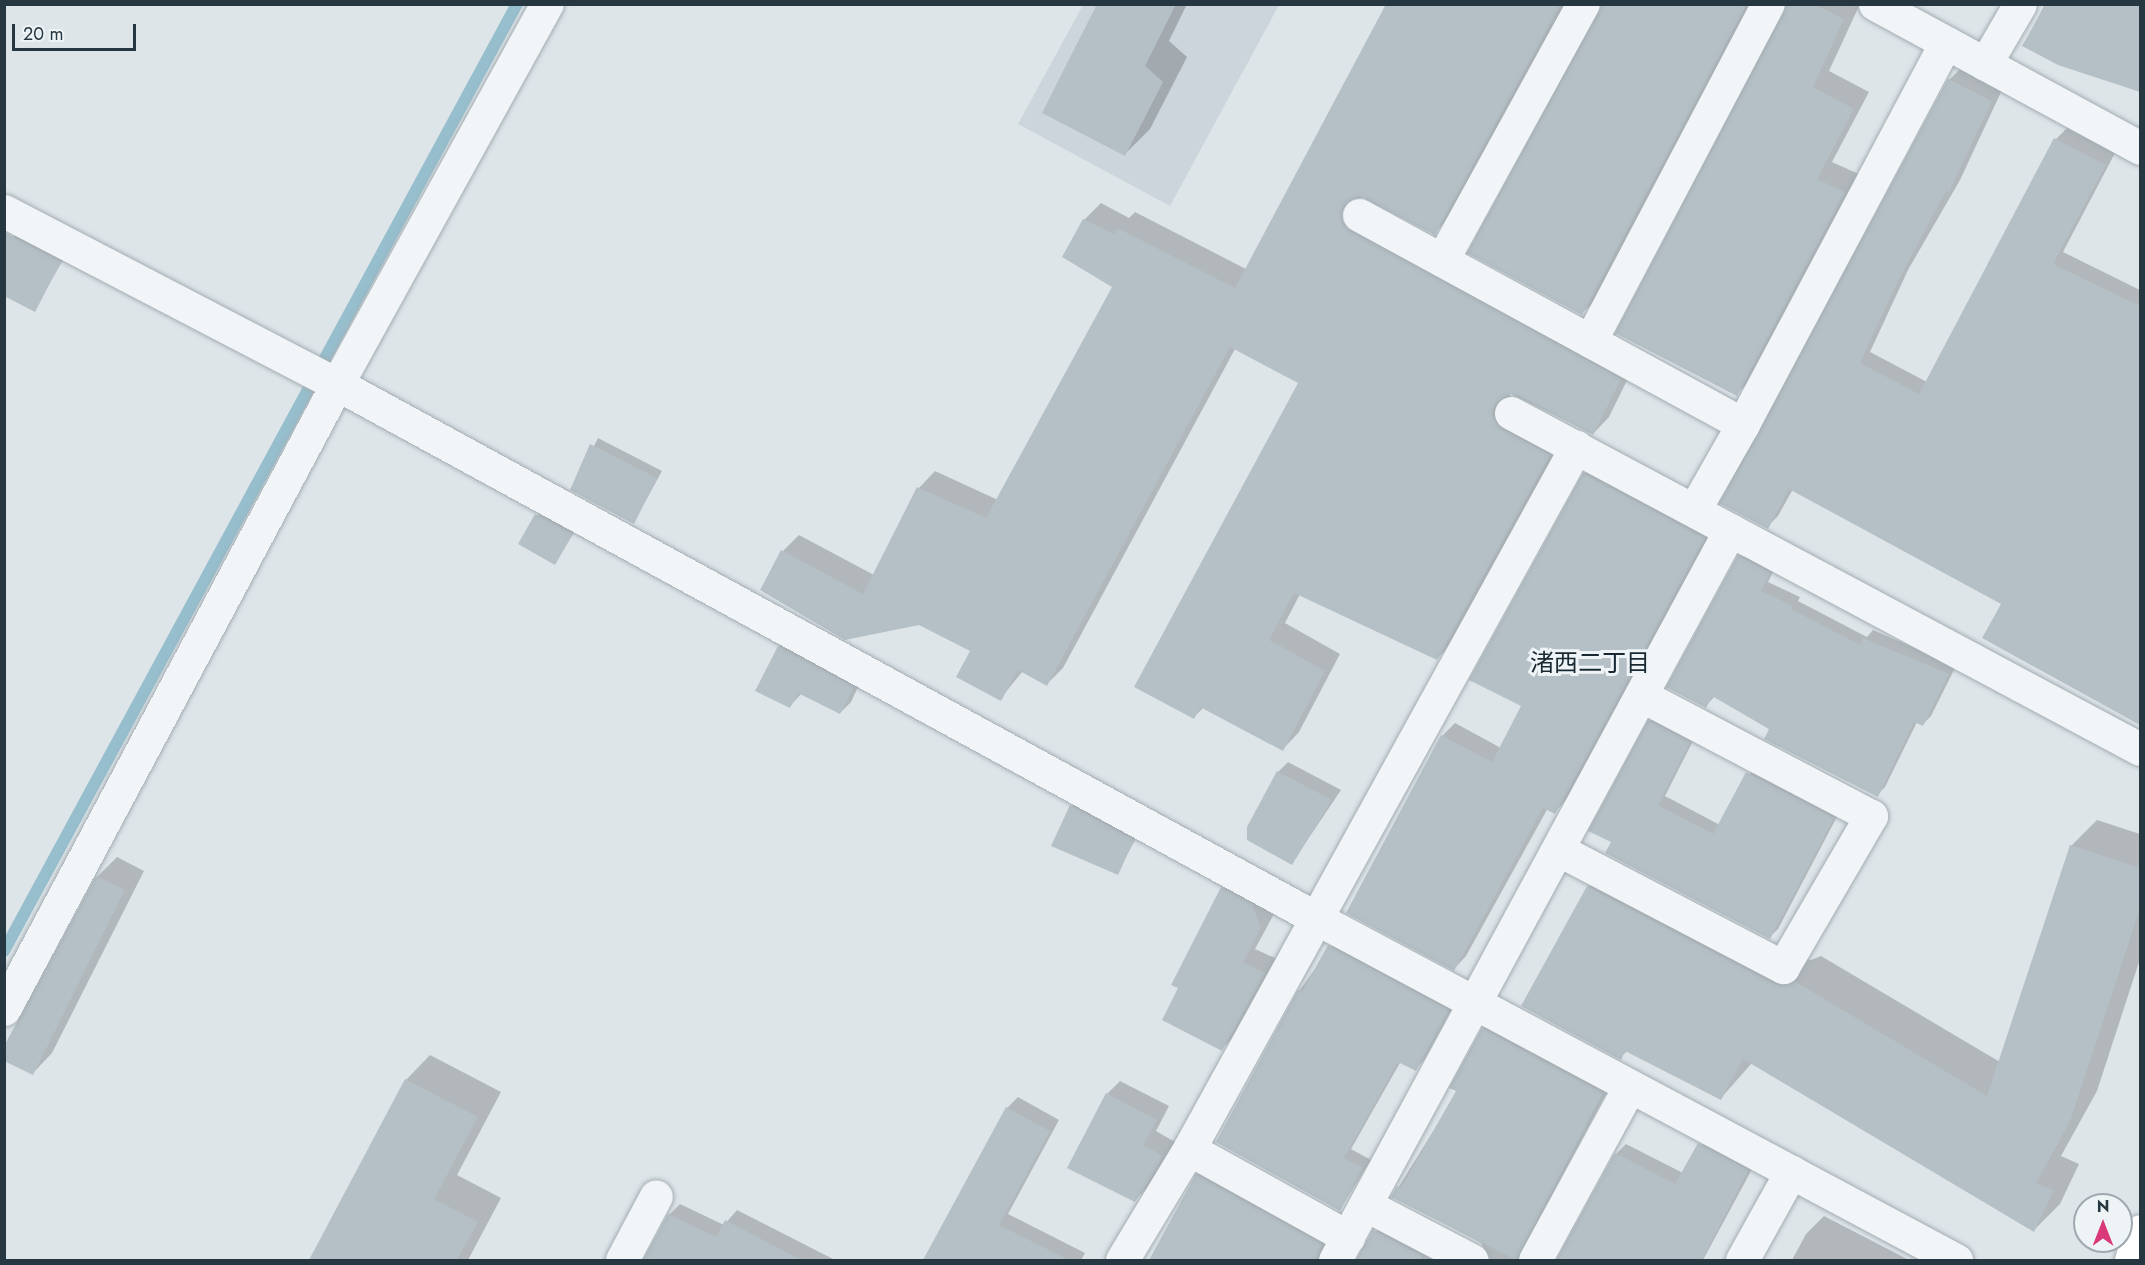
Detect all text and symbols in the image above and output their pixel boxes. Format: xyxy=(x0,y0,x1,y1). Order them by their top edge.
scale bar xyxy=(15,12,140,50)
text: 20 m xyxy=(23,21,63,47)
district label: 渚西二丁目 xyxy=(1530,649,1650,677)
north arrow xyxy=(2073,1193,2133,1253)
text: N xyxy=(2097,1195,2109,1218)

